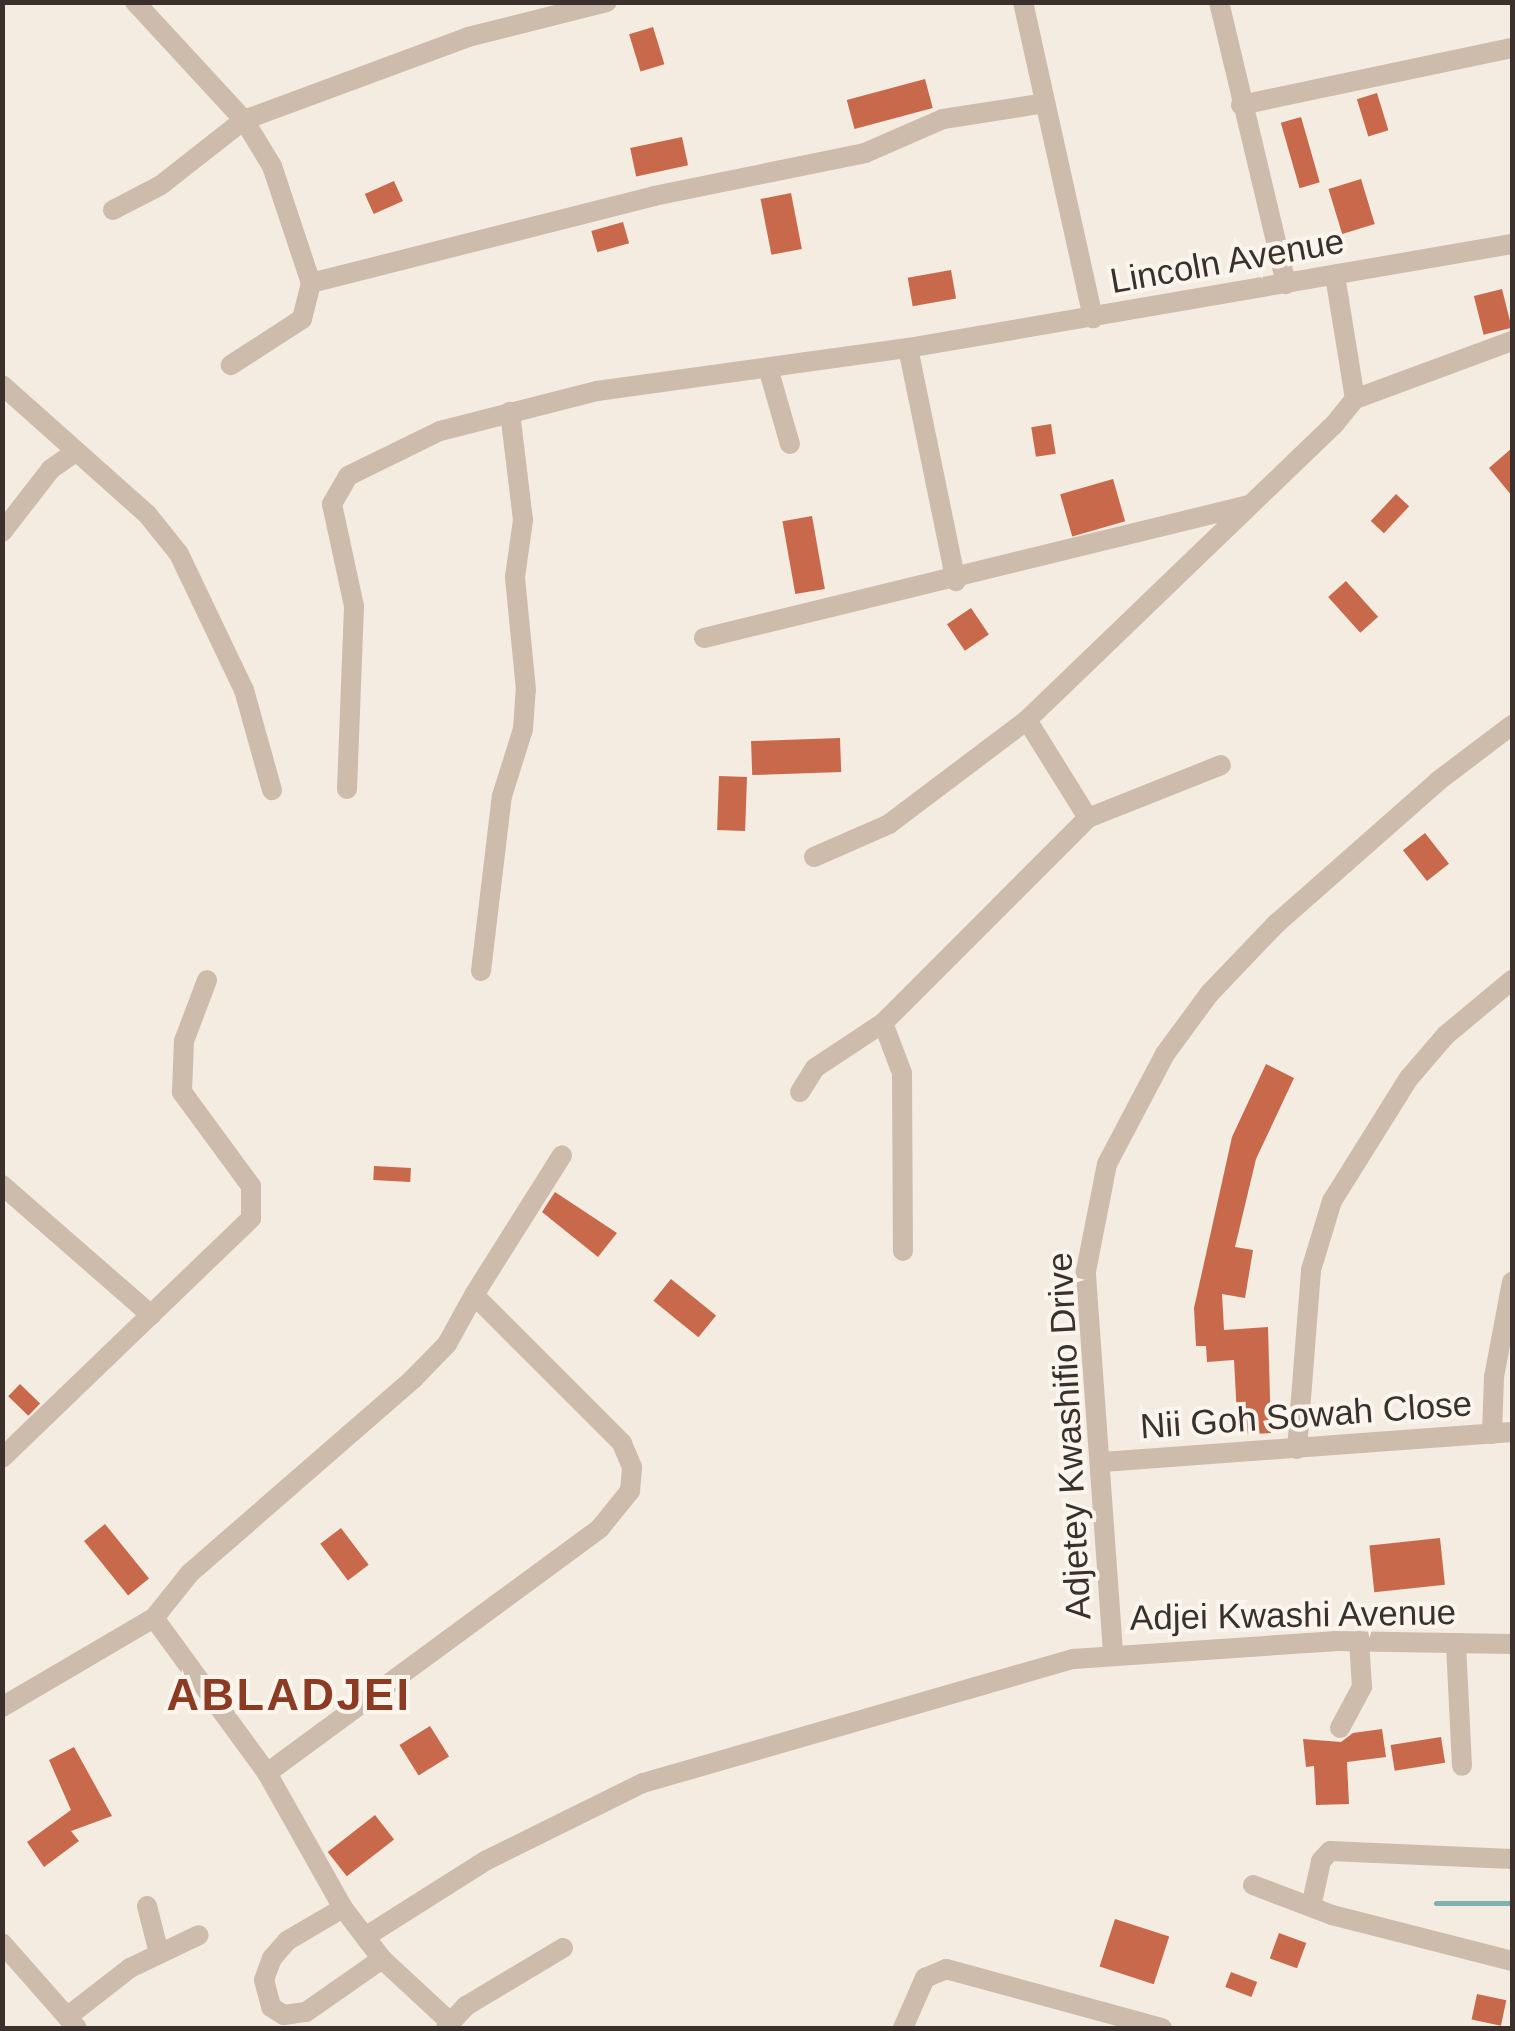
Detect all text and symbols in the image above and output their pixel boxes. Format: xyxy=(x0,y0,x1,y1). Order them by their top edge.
street label: Lincoln Avenue xyxy=(1106,220,1348,302)
street label: Adjetey Kwashifio Drive xyxy=(1038,1251,1100,1621)
street label: Nii Goh Sowah Close xyxy=(1139,1382,1473,1448)
street label: Adjei Kwashi Avenue xyxy=(1129,1591,1457,1639)
district label: ABLADJEI xyxy=(166,1668,412,1722)

